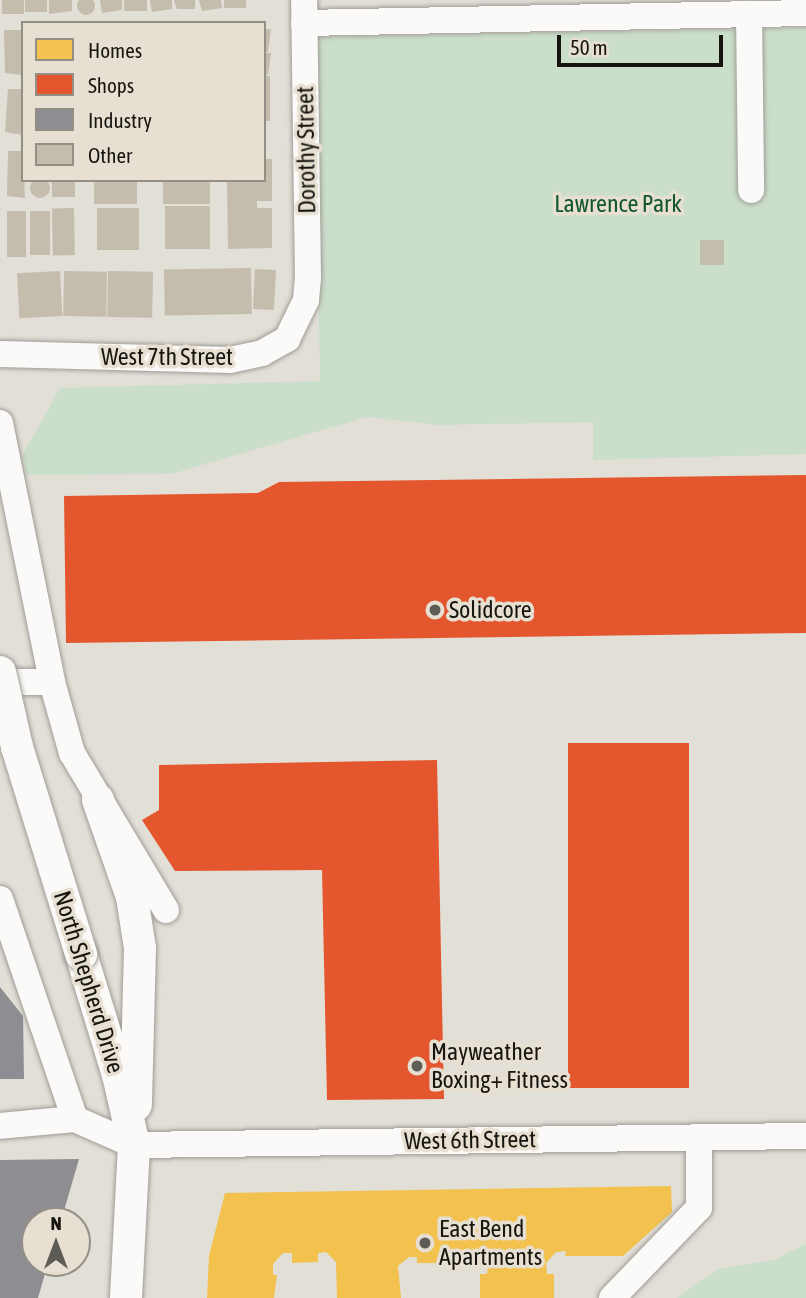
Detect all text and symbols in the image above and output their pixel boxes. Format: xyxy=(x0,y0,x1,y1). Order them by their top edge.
legend xyxy=(21,21,266,182)
scale bar xyxy=(561,21,727,65)
text: 50 m xyxy=(570,35,608,59)
text: Homes xyxy=(88,38,142,62)
text: Shops xyxy=(88,73,134,97)
street label: Dorothy Street xyxy=(290,86,322,214)
text: Industry xyxy=(88,108,152,132)
text: Other xyxy=(88,143,132,167)
park label: Lawrence Park xyxy=(554,190,682,218)
street label: West 7th Street xyxy=(101,343,233,371)
place label: Solidcore xyxy=(449,596,532,624)
marker: Solidcore xyxy=(427,602,443,618)
street label: North Shepherd Drive xyxy=(48,887,130,1077)
place label: Mayweather Boxing+ Fitness xyxy=(431,1038,568,1094)
marker: Mayweather Boxing+ Fitness xyxy=(409,1058,425,1074)
street label: West 6th Street xyxy=(404,1124,536,1156)
north arrow xyxy=(21,1207,91,1277)
text: N xyxy=(50,1212,62,1234)
place label: East Bend Apartments xyxy=(439,1215,542,1271)
marker: East Bend Apartments xyxy=(417,1235,433,1251)

